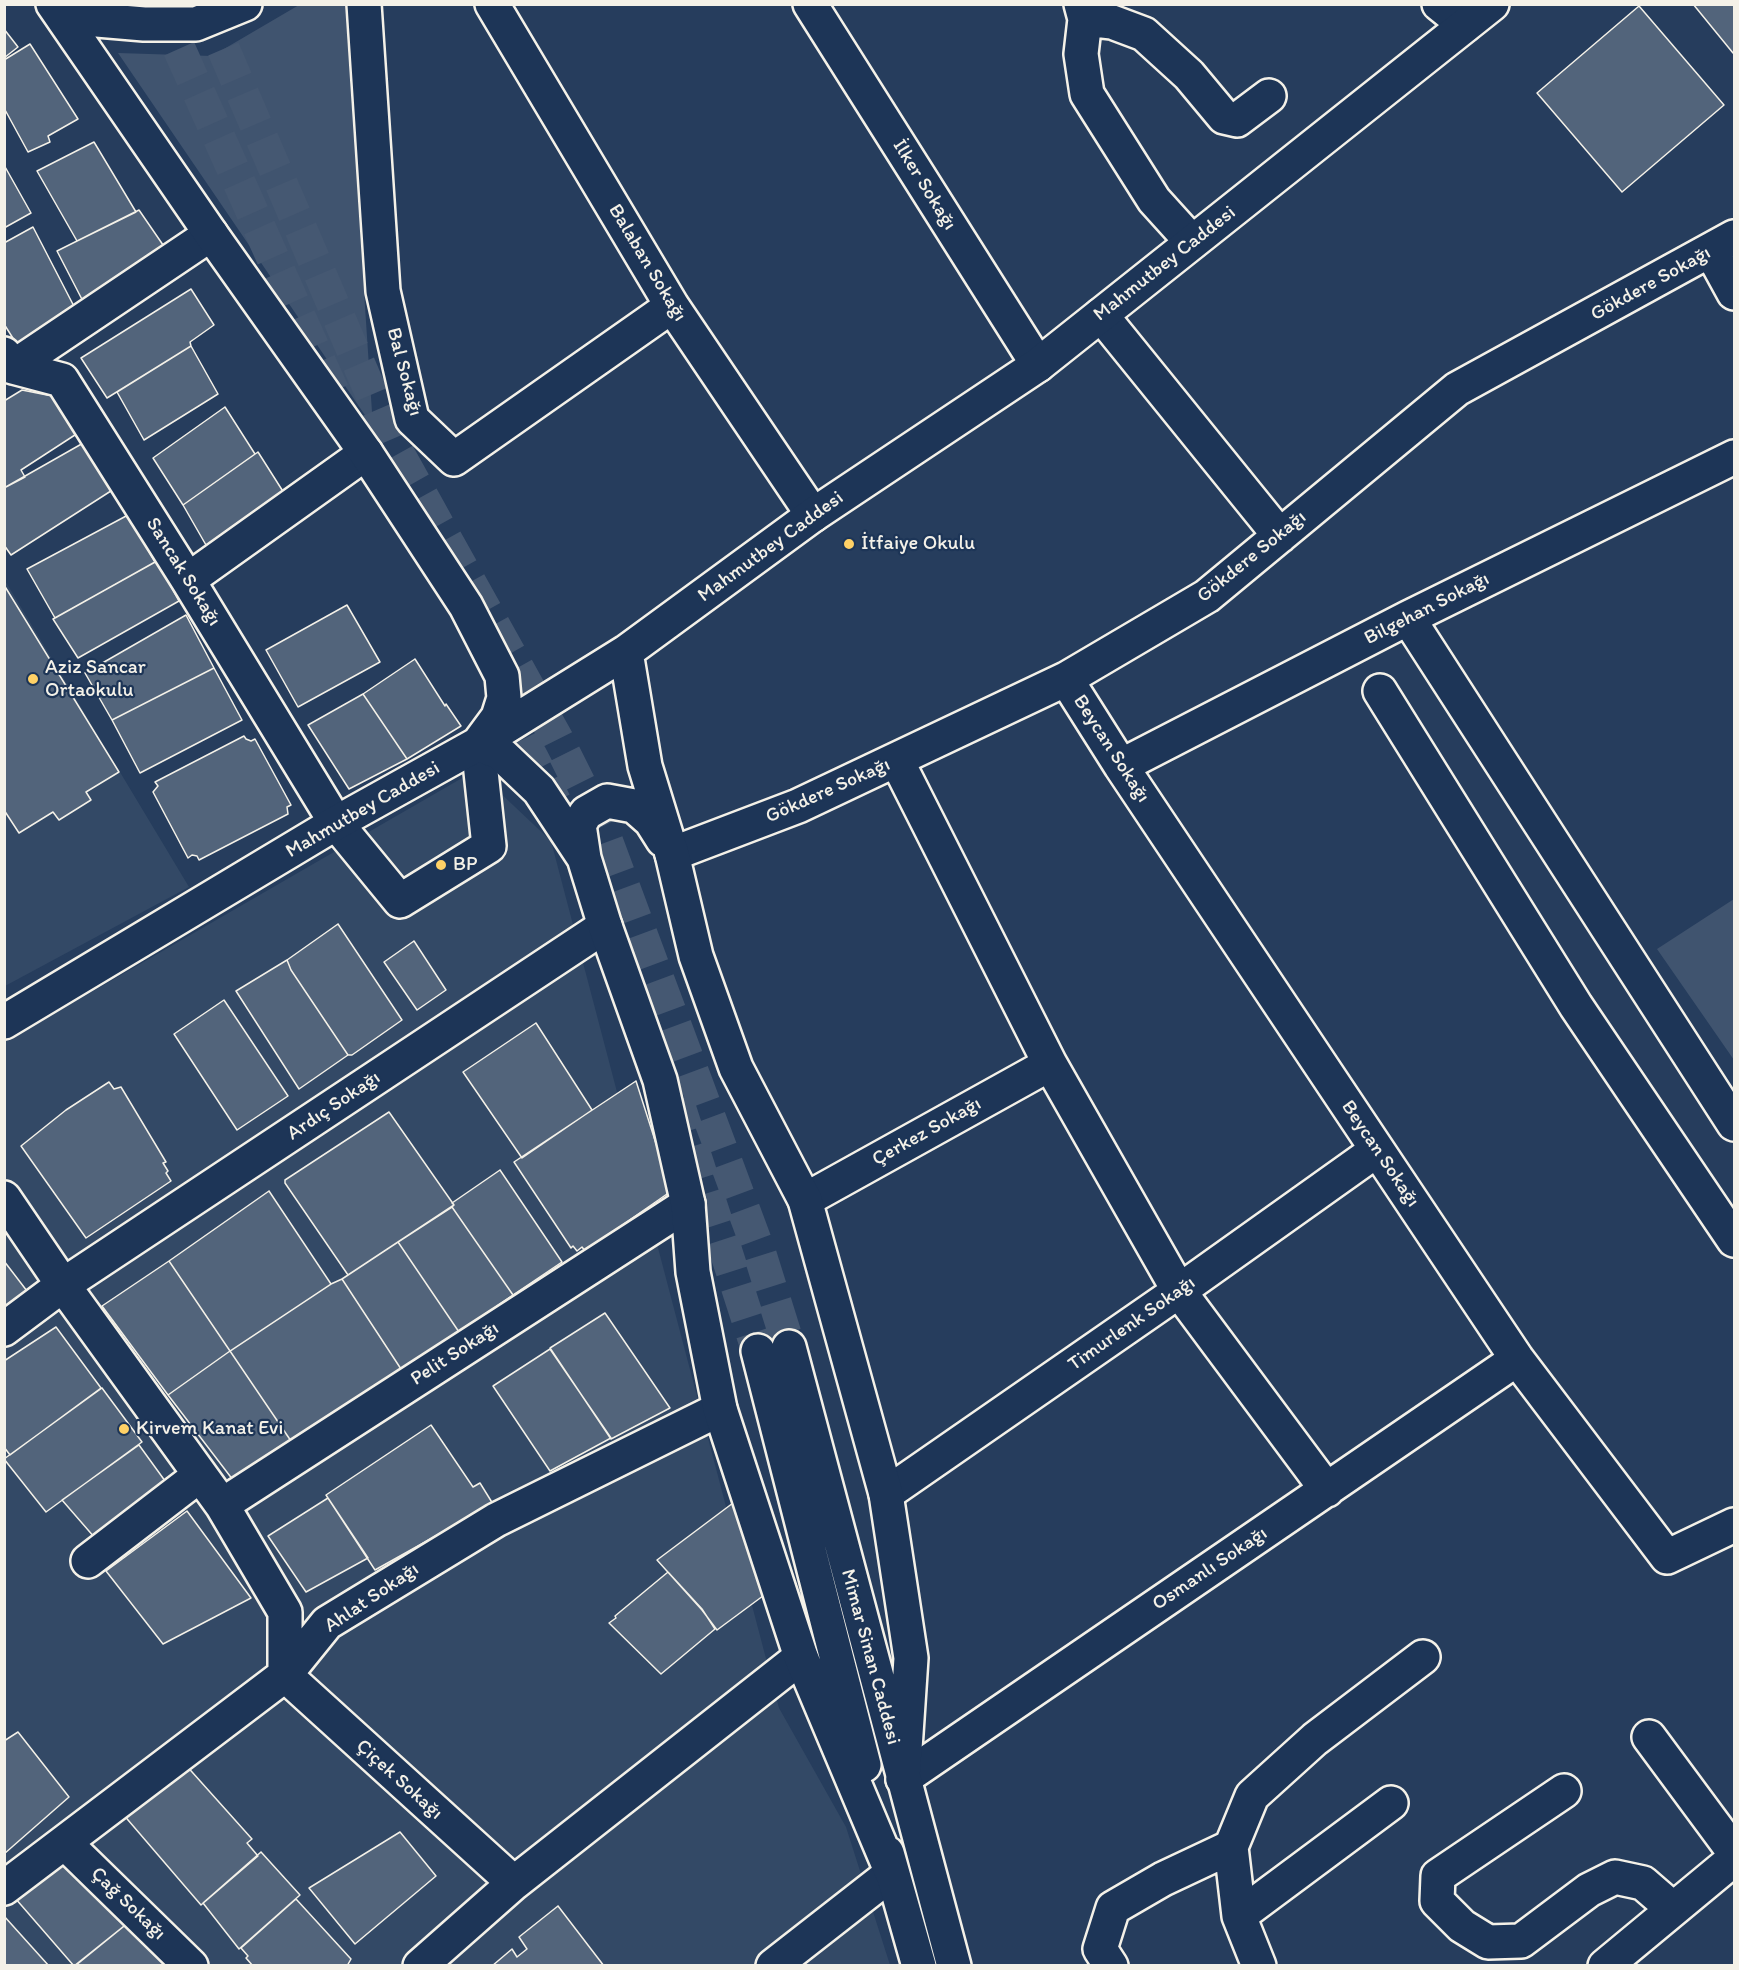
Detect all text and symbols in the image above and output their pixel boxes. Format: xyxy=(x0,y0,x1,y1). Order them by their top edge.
street label: İlker Sokağı xyxy=(887,135,961,235)
street label: Balaban Sokağı xyxy=(603,200,691,326)
street label: Mahmutbey Caddesi xyxy=(1089,201,1241,327)
street label: Gökdere Sokağı xyxy=(1587,241,1715,327)
street label: Bal Sokağı xyxy=(381,325,427,419)
street label: Mahmutbey Caddesi xyxy=(694,486,848,608)
street label: Gökdere Sokağı xyxy=(1193,506,1311,608)
street label: Sancak Sokağı xyxy=(140,513,226,631)
place label: İtfaiye Okulu xyxy=(861,532,975,556)
marker: İtfaiye Okulu xyxy=(842,537,856,551)
street label: Bilgehan Sokağı xyxy=(1360,567,1494,651)
place label: Aziz Sancar Ortaokulu xyxy=(45,656,146,703)
marker: Aziz Sancar Ortaokulu xyxy=(26,672,40,686)
street label: Beycan Sokağı xyxy=(1067,691,1155,807)
street label: Gökdere Sokağı xyxy=(762,753,894,829)
street label: Mahmutbey Caddesi xyxy=(282,756,444,864)
place label: BP xyxy=(453,853,477,877)
marker: BP xyxy=(434,858,448,872)
street label: Ardıç Sokağı xyxy=(283,1066,385,1146)
street label: Çerkez Sokağı xyxy=(868,1092,986,1172)
street label: Beycan Sokağı xyxy=(1335,1096,1425,1212)
street label: Timurlenk Sokağı xyxy=(1064,1271,1200,1377)
street label: Pelit Sokağı xyxy=(406,1317,504,1391)
place label: Kirvem Kanat Evi xyxy=(136,1417,283,1441)
marker: Kirvem Kanat Evi xyxy=(117,1422,131,1436)
street label: Osmanlı Sokağı xyxy=(1148,1522,1272,1616)
street label: Ahlat Sokağı xyxy=(320,1558,424,1638)
street label: Mimar Sinan Caddesi xyxy=(835,1567,905,1747)
street label: Çiçek Sokağı xyxy=(351,1735,447,1825)
street label: Çağ Sokağı xyxy=(85,1862,171,1946)

